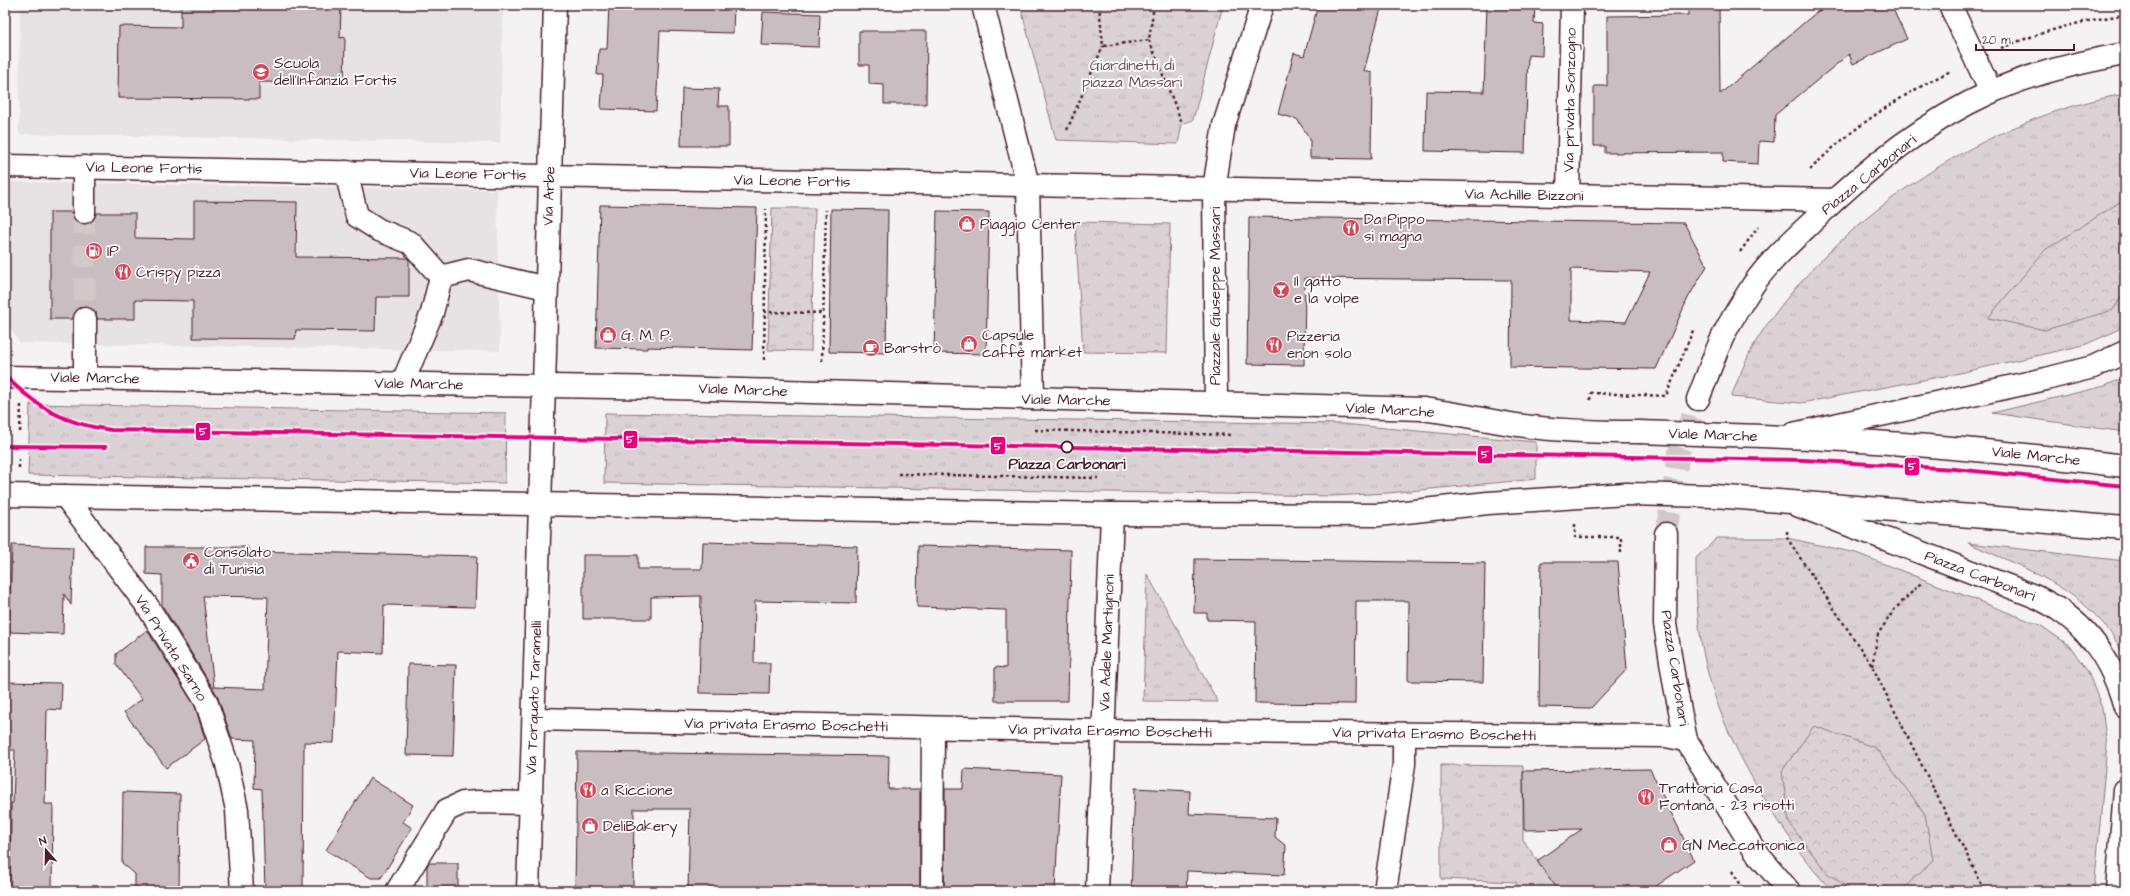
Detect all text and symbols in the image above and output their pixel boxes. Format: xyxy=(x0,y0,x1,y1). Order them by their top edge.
scale bar xyxy=(1976,26,2074,52)
street label: Via privata Sonzogno xyxy=(1558,27,1583,172)
text: 20 m xyxy=(1982,32,2011,49)
place label: Scuola dell'Infanzia Fortis xyxy=(274,53,398,91)
park label: Giardinetti di piazza Massari xyxy=(1082,55,1183,93)
school or university icon: Scuola dell'Infanzia Fortis xyxy=(251,62,271,82)
street label: Piazza Carbonari xyxy=(1817,130,1922,220)
street label: Via Leone Fortis xyxy=(85,156,203,180)
street label: Via Leone Fortis xyxy=(409,162,527,186)
street label: Via Arbe xyxy=(537,166,561,226)
street label: Via Leone Fortis xyxy=(733,169,851,193)
street label: Via Achille Bizzoni xyxy=(1464,183,1584,207)
street label: Piazzale Giuseppe Massari xyxy=(1205,206,1226,385)
place label: Da Pippo si magna xyxy=(1364,209,1425,248)
shop icon: Piaggio Center xyxy=(957,214,977,234)
place label: Piaggio Center xyxy=(980,214,1080,236)
restaurant icon: Da Pippo si magna xyxy=(1341,218,1361,238)
fuel station icon: IP xyxy=(84,241,104,261)
place label: IP xyxy=(107,241,119,262)
restaurant icon: Crispy pizza xyxy=(113,262,133,282)
place label: Crispy pizza xyxy=(136,262,221,284)
place label: Il gatto e la volpe xyxy=(1294,271,1359,309)
bar icon: Il gatto e la volpe xyxy=(1271,280,1291,300)
shop icon: G. M. P. xyxy=(598,325,618,345)
place label: G. M. P. xyxy=(621,325,672,346)
place label: Capsule caffè market xyxy=(982,325,1082,363)
place label: Pizzeria enon solo xyxy=(1287,326,1352,364)
shop icon: Capsule caffè market xyxy=(959,334,979,354)
restaurant icon: Pizzeria enon solo xyxy=(1264,335,1284,355)
cafe icon: Barstrò xyxy=(861,338,881,358)
place label: Barstrò xyxy=(884,338,941,359)
street label: Viale Marche xyxy=(50,367,140,389)
street label: Viale Marche xyxy=(374,373,464,395)
street label: Viale Marche xyxy=(698,378,788,402)
street label: Viale Marche xyxy=(1021,389,1111,411)
street label: Viale Marche xyxy=(1345,397,1435,423)
line badge: 5 xyxy=(195,422,211,441)
street label: Viale Marche xyxy=(1668,423,1758,447)
text: 5 xyxy=(199,424,207,439)
line badge: 5 xyxy=(623,430,638,449)
text: 5 xyxy=(626,432,634,447)
line badge: 5 xyxy=(990,436,1006,455)
text: 5 xyxy=(994,439,1002,454)
marker: Piazza Carbonari xyxy=(1060,440,1074,454)
street label: Viale Marche xyxy=(1991,441,2081,471)
line badge: 5 xyxy=(1477,445,1493,464)
text: 5 xyxy=(1481,447,1489,462)
place label: Piazza Carbonari xyxy=(1008,454,1126,475)
line badge: 5 xyxy=(1904,457,1920,476)
text: 5 xyxy=(1908,459,1916,474)
place label: Consolato di Tunisia xyxy=(204,542,272,580)
street label: Piazza Carbonari xyxy=(1922,545,2039,607)
public building icon: Consolato di Tunisia xyxy=(181,551,201,571)
street label: Via Adele Martignoni xyxy=(1094,573,1121,712)
street label: Via Privata Sarno xyxy=(130,591,213,706)
street label: Piazza Carbonari xyxy=(1655,609,1695,728)
street label: Via Torquato Taramelli xyxy=(521,620,547,776)
street label: Via privata Erasmo Boschetti xyxy=(684,713,889,737)
street label: Via privata Erasmo Boschetti xyxy=(1008,719,1213,743)
street label: Via privata Erasmo Boschetti xyxy=(1332,722,1537,746)
place label: Trattoria Casa Fontana - 23 risotti xyxy=(1659,778,1795,816)
restaurant icon: a Riccione xyxy=(578,780,598,800)
place label: a Riccione xyxy=(601,780,673,801)
restaurant icon: Trattoria Casa Fontana - 23 risotti xyxy=(1636,787,1656,807)
shop icon: DeliBakery xyxy=(580,816,600,836)
place label: DeliBakery xyxy=(603,816,678,838)
north arrow xyxy=(26,830,66,870)
text: N xyxy=(37,833,49,849)
shop icon: GN Meccatronica xyxy=(1659,835,1679,855)
place label: GN Meccatronica xyxy=(1682,835,1805,856)

